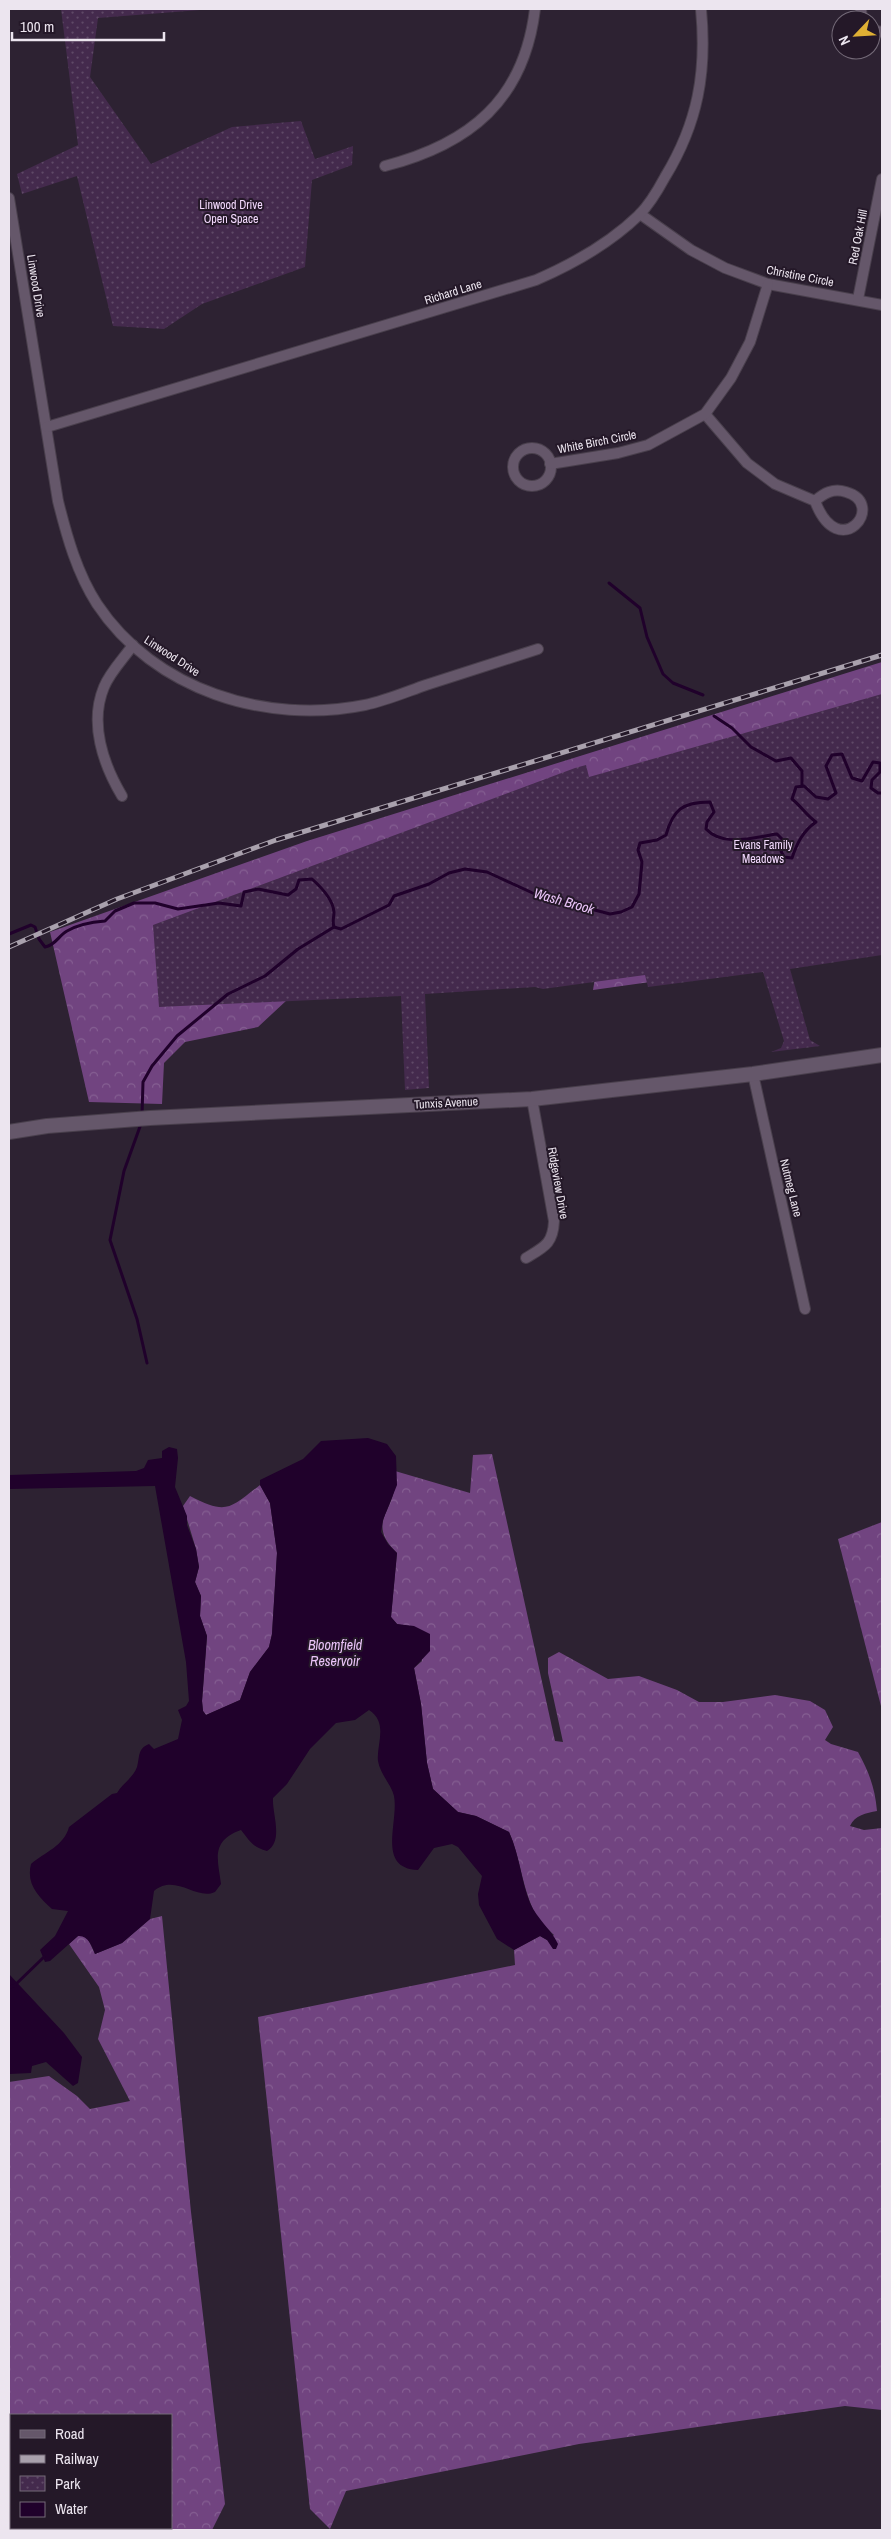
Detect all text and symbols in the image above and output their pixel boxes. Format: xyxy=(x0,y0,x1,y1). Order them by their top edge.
scale bar xyxy=(12,10,165,42)
north arrow xyxy=(831,10,881,60)
text: 100 m xyxy=(20,16,54,37)
text: N xyxy=(834,33,854,48)
park label: Linwood Drive Open Space xyxy=(199,197,263,227)
street label: Red Oak Hill xyxy=(845,208,871,266)
street label: Linwood Drive xyxy=(23,253,49,319)
street label: Christine Circle xyxy=(765,262,835,290)
street label: Richard Lane xyxy=(422,276,484,308)
street label: White Birch Circle xyxy=(556,427,638,457)
street label: Linwood Drive xyxy=(141,632,203,680)
park label: Evans Family Meadows xyxy=(733,837,793,867)
water label: Wash Brook xyxy=(532,884,598,919)
street label: Tunxis Avenue xyxy=(414,1093,478,1113)
street label: Ridgeview Drive xyxy=(544,1146,572,1220)
street label: Nutmeg Lane xyxy=(776,1157,806,1219)
water label: Bloomfield Reservoir xyxy=(308,1636,363,1670)
legend xyxy=(10,2414,172,2529)
text: Road xyxy=(55,2423,84,2444)
text: Railway xyxy=(55,2448,100,2469)
text: Park xyxy=(55,2473,81,2494)
text: Water xyxy=(55,2498,87,2519)

